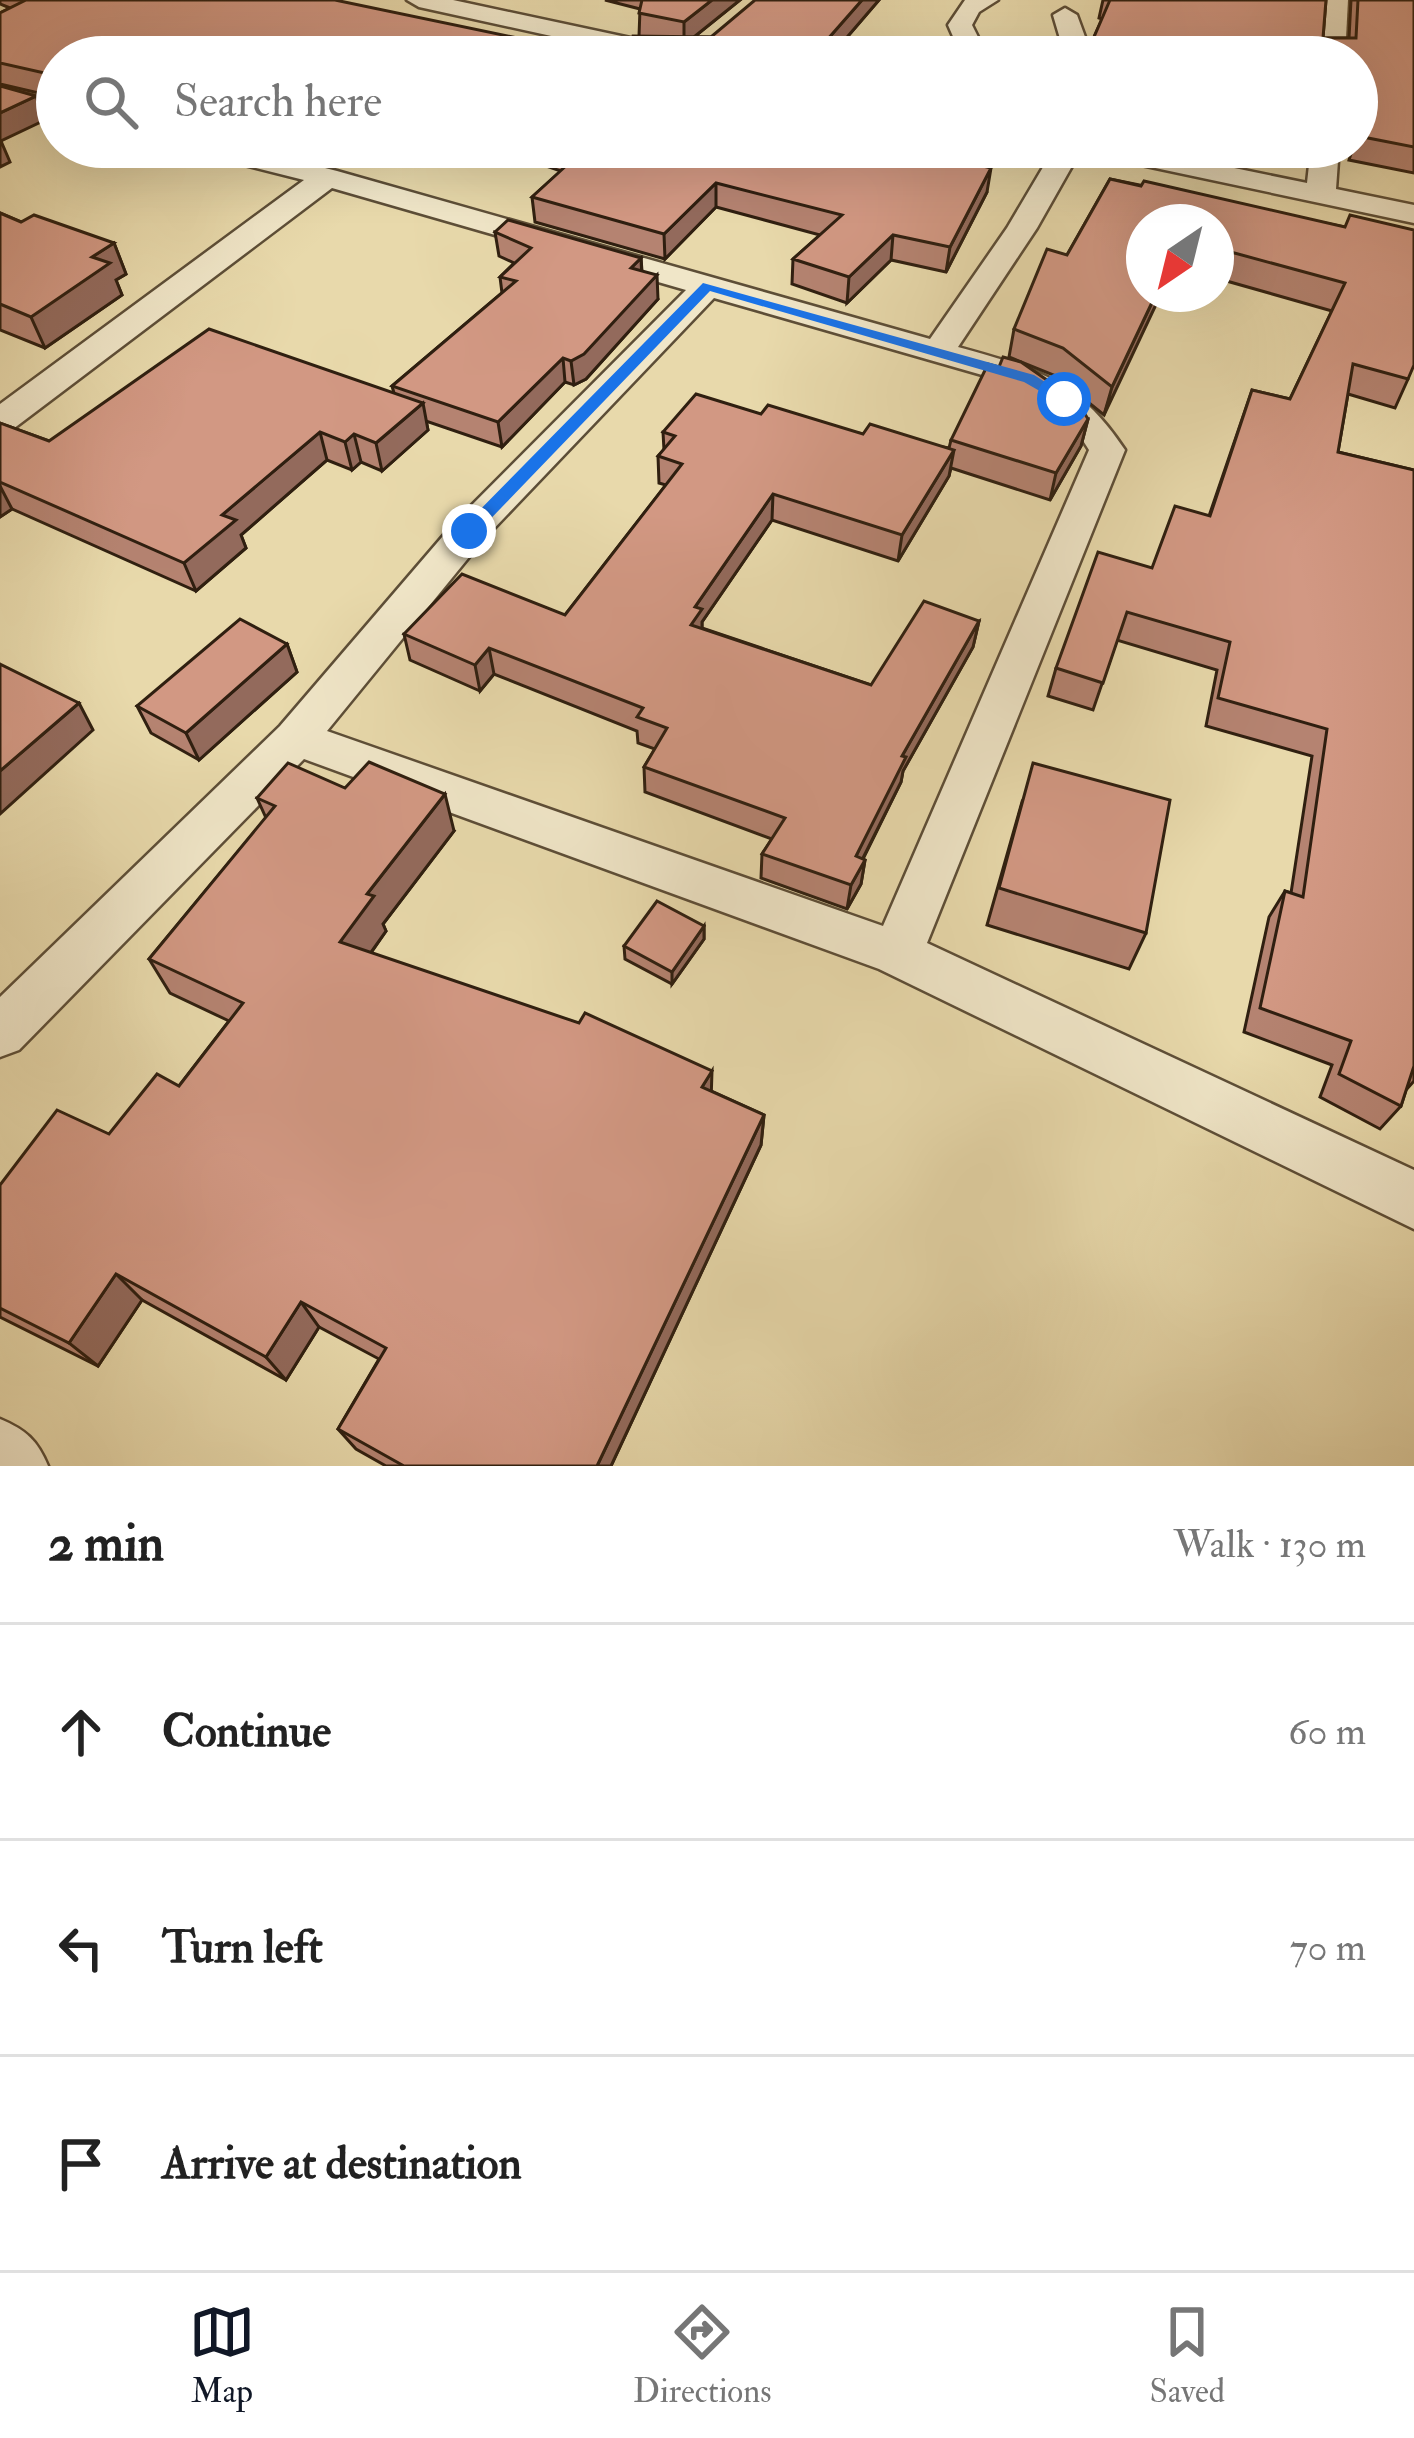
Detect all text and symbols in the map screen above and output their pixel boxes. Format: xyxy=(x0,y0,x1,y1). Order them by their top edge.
search box xyxy=(36,36,1378,168)
icon: search xyxy=(78,69,144,135)
text: Search here xyxy=(174,74,382,130)
north arrow xyxy=(1126,204,1234,312)
route start xyxy=(1037,372,1091,426)
route end xyxy=(442,504,496,558)
text: 2 min xyxy=(48,1512,164,1576)
text: Walk · 130 m xyxy=(1174,1520,1366,1569)
icon: ahead xyxy=(48,1699,114,1765)
text: Continue xyxy=(162,1704,331,1760)
text: 60 m xyxy=(1288,1707,1366,1756)
icon: left xyxy=(48,1915,114,1981)
text: Turn left xyxy=(162,1920,323,1976)
text: 70 m xyxy=(1290,1923,1366,1972)
icon: arrive xyxy=(48,2131,114,2197)
text: Arrive at destination xyxy=(162,2136,522,2192)
tab: Map xyxy=(189,2299,255,2412)
tab: Directions xyxy=(633,2299,772,2412)
tab: Saved xyxy=(1150,2299,1225,2412)

